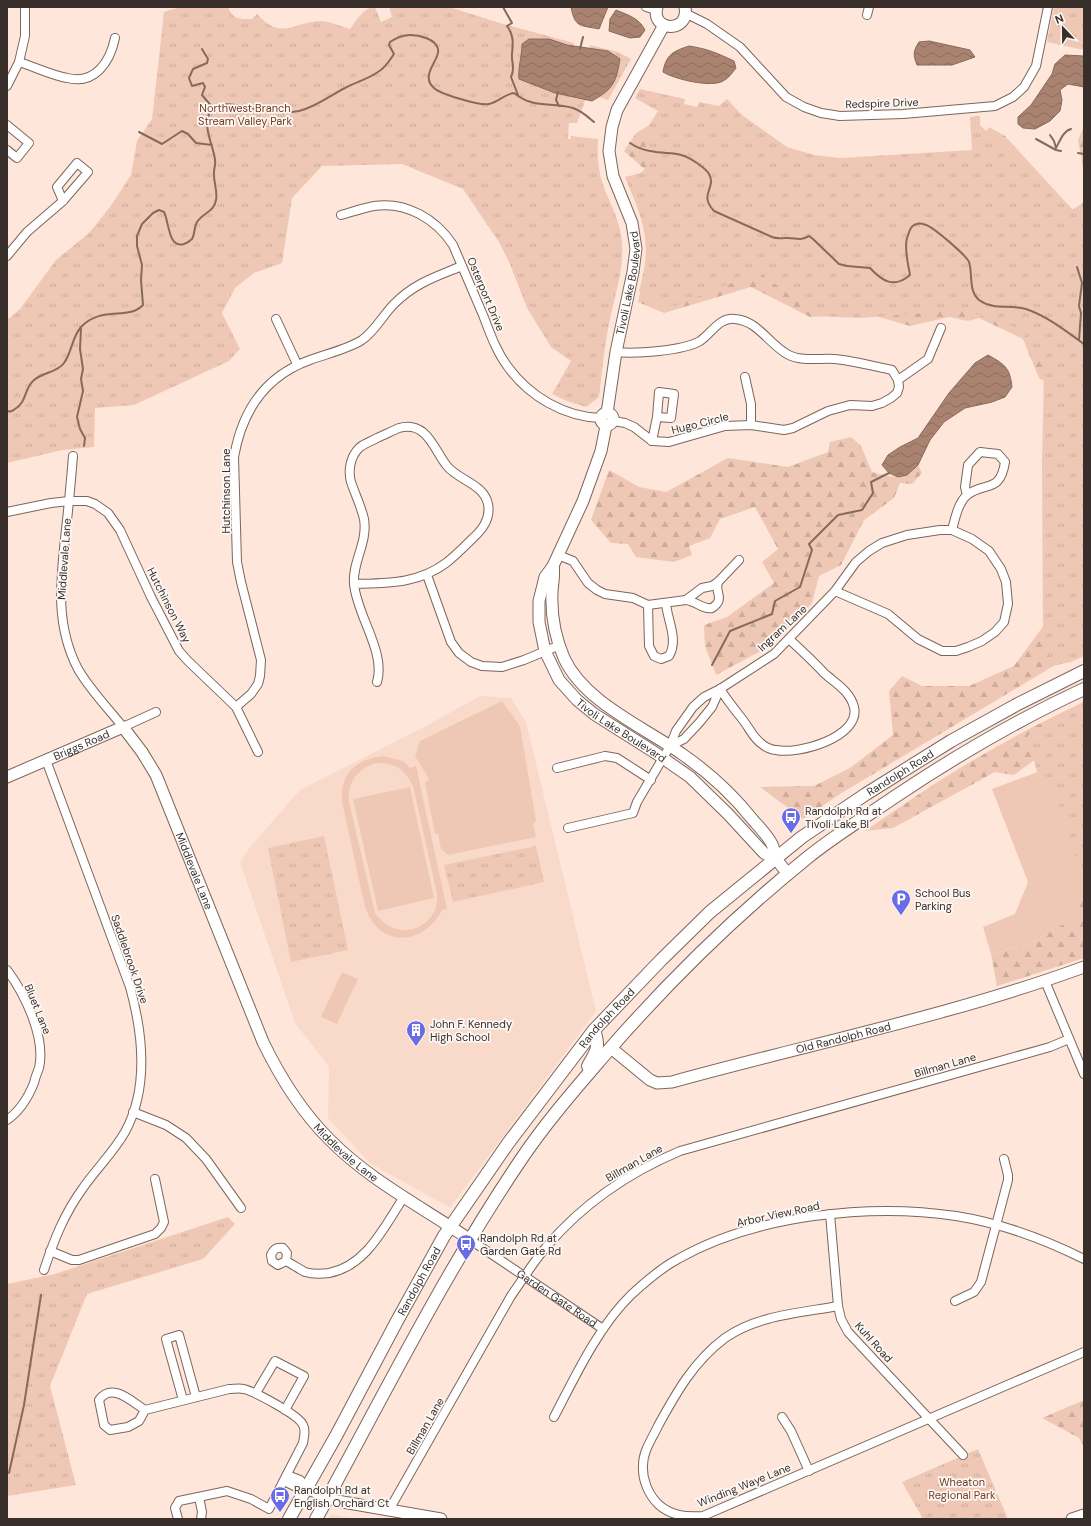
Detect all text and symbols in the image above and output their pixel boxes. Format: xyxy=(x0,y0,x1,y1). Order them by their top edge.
north arrow xyxy=(1043,8,1083,48)
text: N xyxy=(1053,11,1066,27)
street label: Redspire Drive xyxy=(845,95,919,111)
park label: Northwest Branch Stream Valley Park xyxy=(198,101,292,128)
street label: Tivoli Lake Boulevard xyxy=(613,230,643,336)
street label: Osterport Drive xyxy=(464,255,508,333)
street label: Hugo Circle xyxy=(670,409,730,437)
street label: Hutchinson Lane xyxy=(219,448,233,534)
street label: Middlevale Lane xyxy=(54,518,74,600)
street label: Hutchinson Way xyxy=(144,565,194,645)
street label: Ingram Lane xyxy=(754,602,810,654)
street label: Tivoli Lake Boulevard xyxy=(573,695,669,765)
street label: Briggs Road xyxy=(51,727,112,763)
street label: Randolph Road xyxy=(864,747,936,799)
place label: Randolph Rd at Tivoli Lake Bl xyxy=(805,804,882,831)
bus stop icon: Randolph Rd at Tivoli Lake Bl xyxy=(780,806,802,834)
street label: Middlevale Lane xyxy=(173,830,216,911)
place label: School Bus Parking xyxy=(915,886,971,913)
parking icon: School Bus Parking xyxy=(890,888,912,916)
street label: Saddlebrook Drive xyxy=(108,913,152,1005)
street label: Bluet Lane xyxy=(22,982,54,1036)
street label: Randolph Road xyxy=(576,985,638,1051)
place label: John F. Kennedy High School xyxy=(430,1017,512,1044)
building icon: John F. Kennedy High School xyxy=(405,1019,427,1047)
street label: Old Randolph Road xyxy=(794,1019,892,1056)
street label: Billman Lane xyxy=(913,1050,977,1080)
street label: Middlevale Lane xyxy=(311,1120,381,1185)
street label: Billman Lane xyxy=(603,1141,665,1185)
street label: Arbor View Road xyxy=(735,1198,821,1230)
place label: Randolph Rd at Garden Gate Rd xyxy=(480,1231,561,1258)
bus stop icon: Randolph Rd at Garden Gate Rd xyxy=(455,1233,477,1261)
street label: Randolph Road xyxy=(394,1244,444,1318)
street label: Garden Gate Road xyxy=(514,1266,600,1330)
street label: Kuhl Road xyxy=(852,1319,896,1365)
street label: Billman Lane xyxy=(403,1395,447,1457)
street label: Winding Waye Lane xyxy=(695,1460,793,1510)
park label: Wheaton Regional Park xyxy=(928,1475,996,1502)
place label: Randolph Rd at English Orchard Ct xyxy=(294,1483,389,1510)
bus stop icon: Randolph Rd at English Orchard Ct xyxy=(269,1485,291,1513)

